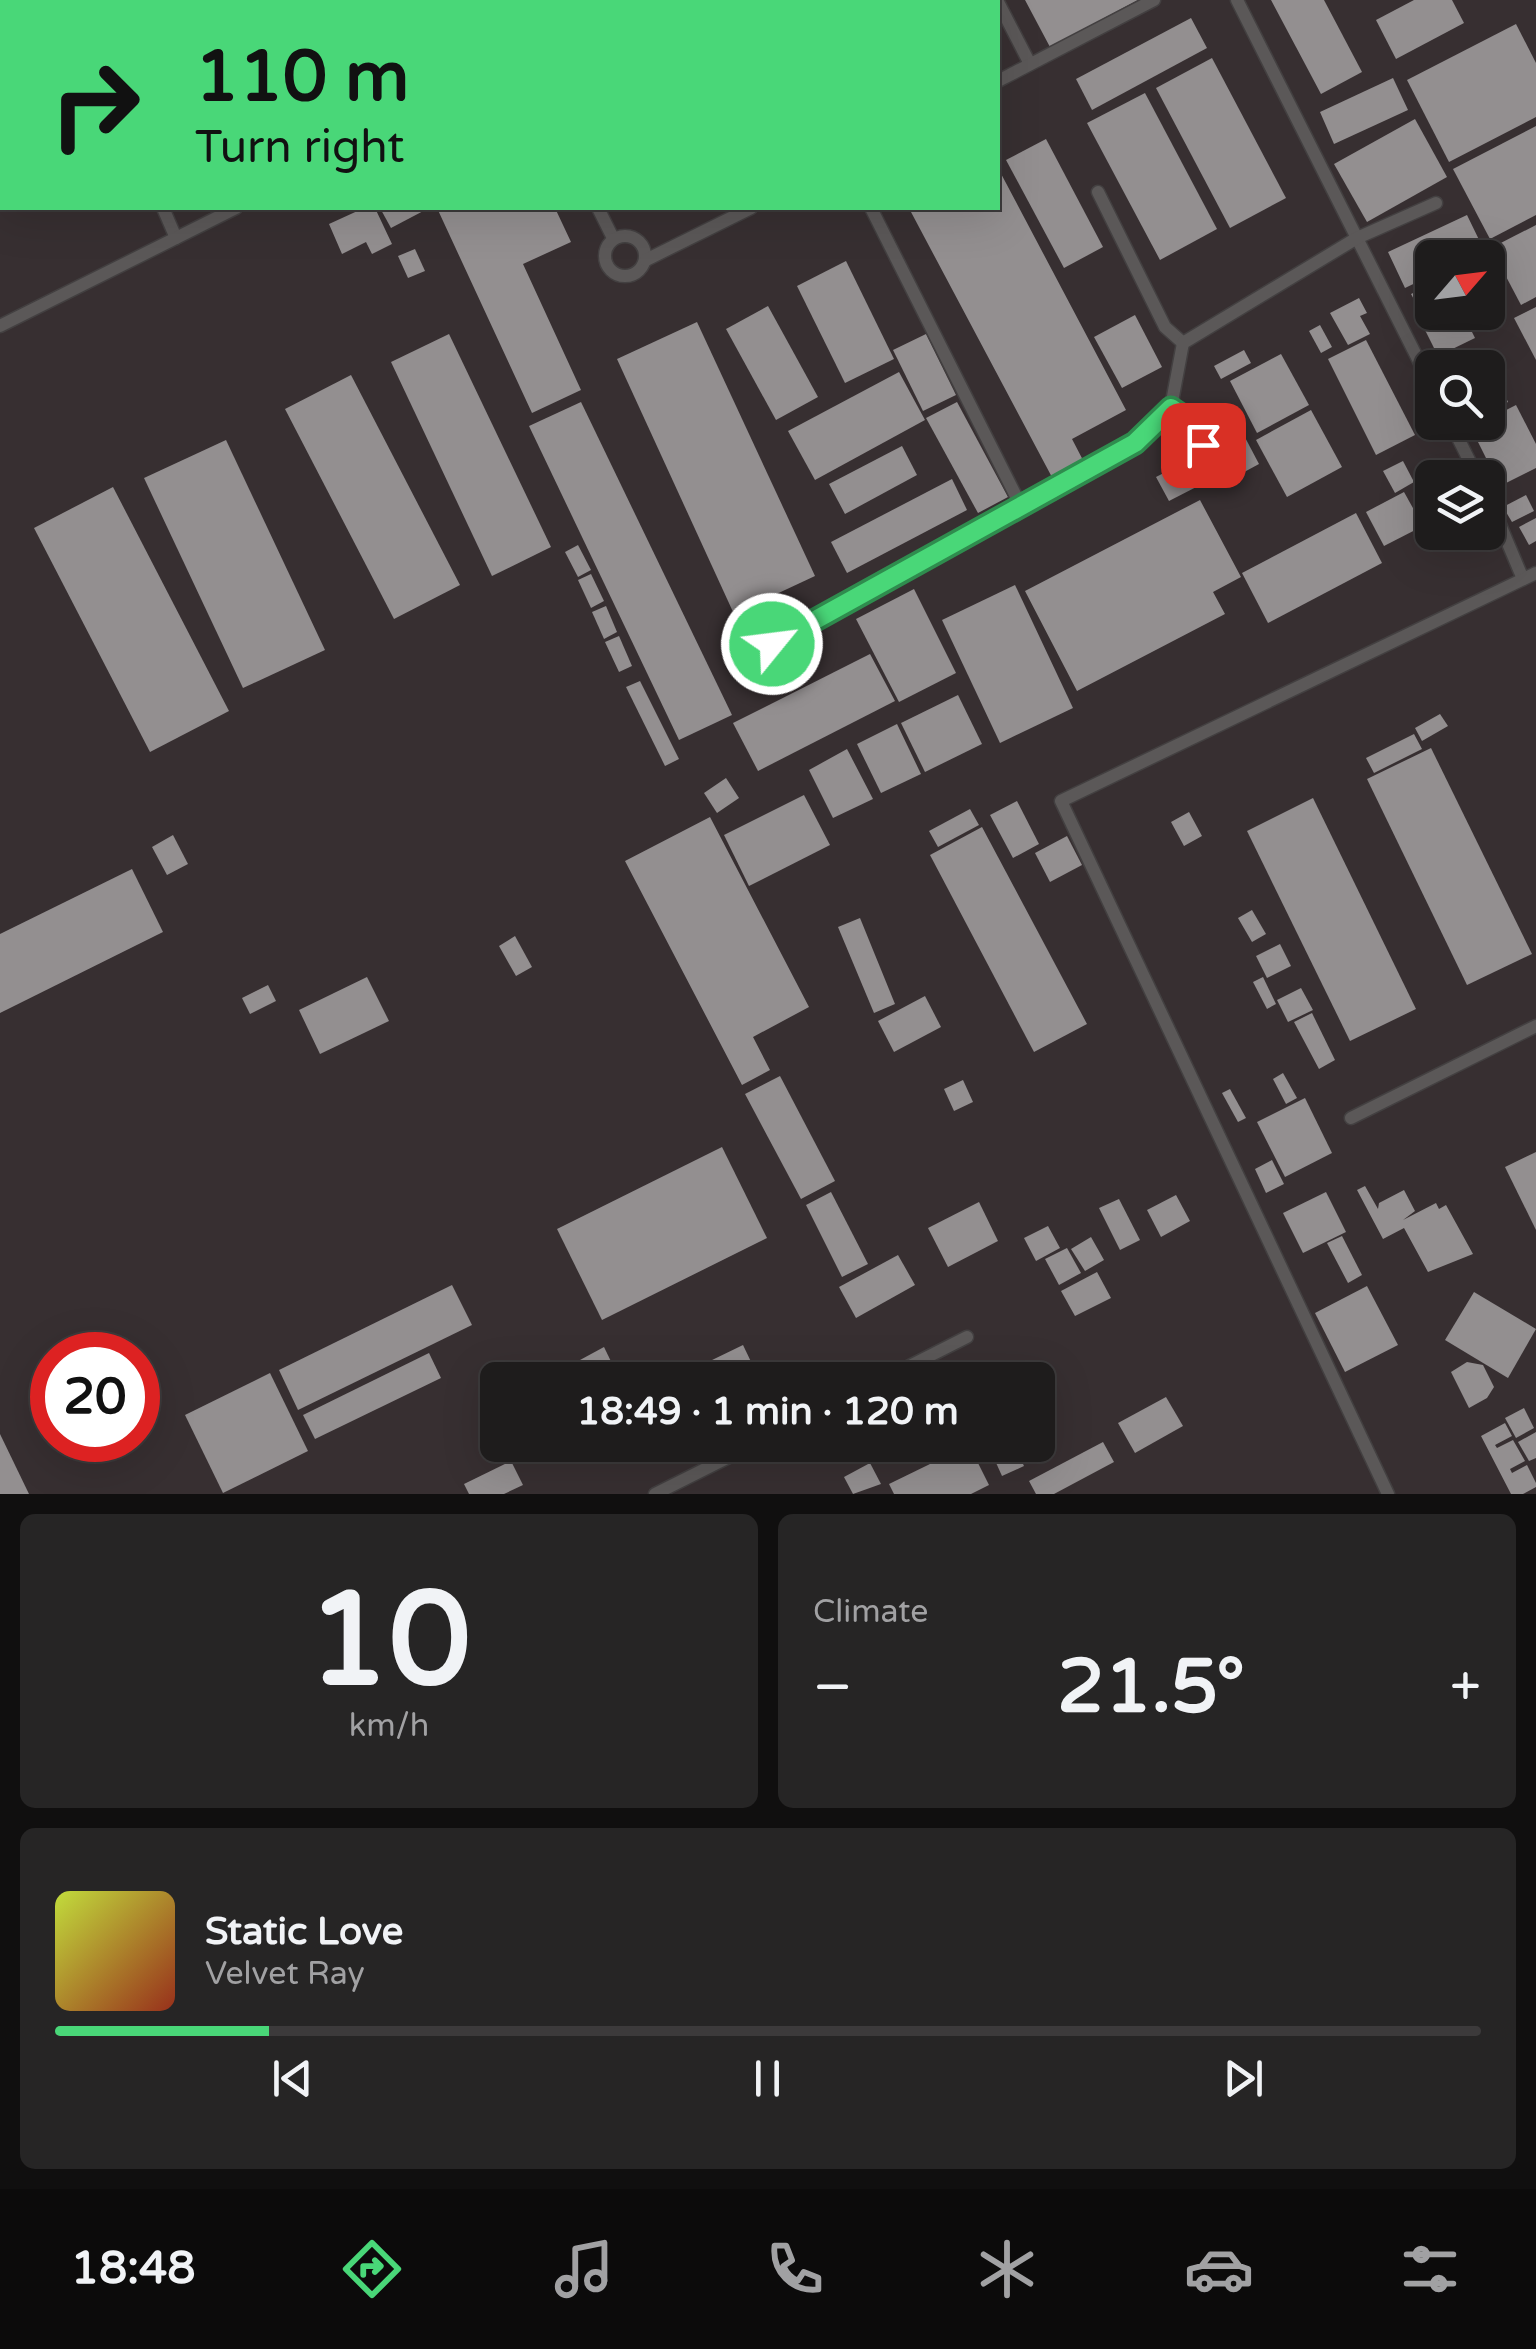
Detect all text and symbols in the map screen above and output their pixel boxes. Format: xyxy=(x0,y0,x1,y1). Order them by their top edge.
text: 110 m xyxy=(195,36,409,120)
icon: right xyxy=(30,40,160,170)
text: Turn right xyxy=(195,121,404,175)
north arrow xyxy=(1415,240,1505,330)
map controls xyxy=(1415,240,1505,550)
button: search xyxy=(1415,350,1505,440)
pin xyxy=(1161,403,1246,488)
icon: arrive xyxy=(1176,418,1231,473)
button: layers xyxy=(1415,460,1505,550)
position arrow xyxy=(720,592,824,696)
speed limit sign: 20 xyxy=(30,1332,160,1462)
text: 18:49 · 1 min · 120 m xyxy=(576,1389,959,1435)
text: 10 xyxy=(307,1564,471,1720)
text: Climate xyxy=(813,1593,928,1631)
text: 21.5° xyxy=(1057,1642,1245,1732)
text: − xyxy=(813,1655,852,1721)
text: + xyxy=(1450,1655,1481,1721)
text: km/h xyxy=(349,1707,429,1745)
text: Static Love xyxy=(205,1909,403,1955)
text: Velvet Ray xyxy=(205,1955,365,1993)
icon: previous xyxy=(265,2051,320,2106)
icon: pause xyxy=(740,2051,795,2106)
icon: next xyxy=(1216,2051,1271,2106)
icon: directions xyxy=(337,2234,407,2304)
icon: music xyxy=(549,2234,619,2304)
icon: phone xyxy=(760,2234,830,2304)
icon: climate xyxy=(972,2234,1042,2304)
icon: car xyxy=(1184,2234,1254,2304)
icon: filters xyxy=(1395,2234,1465,2304)
text: 18:48 xyxy=(71,2242,196,2296)

